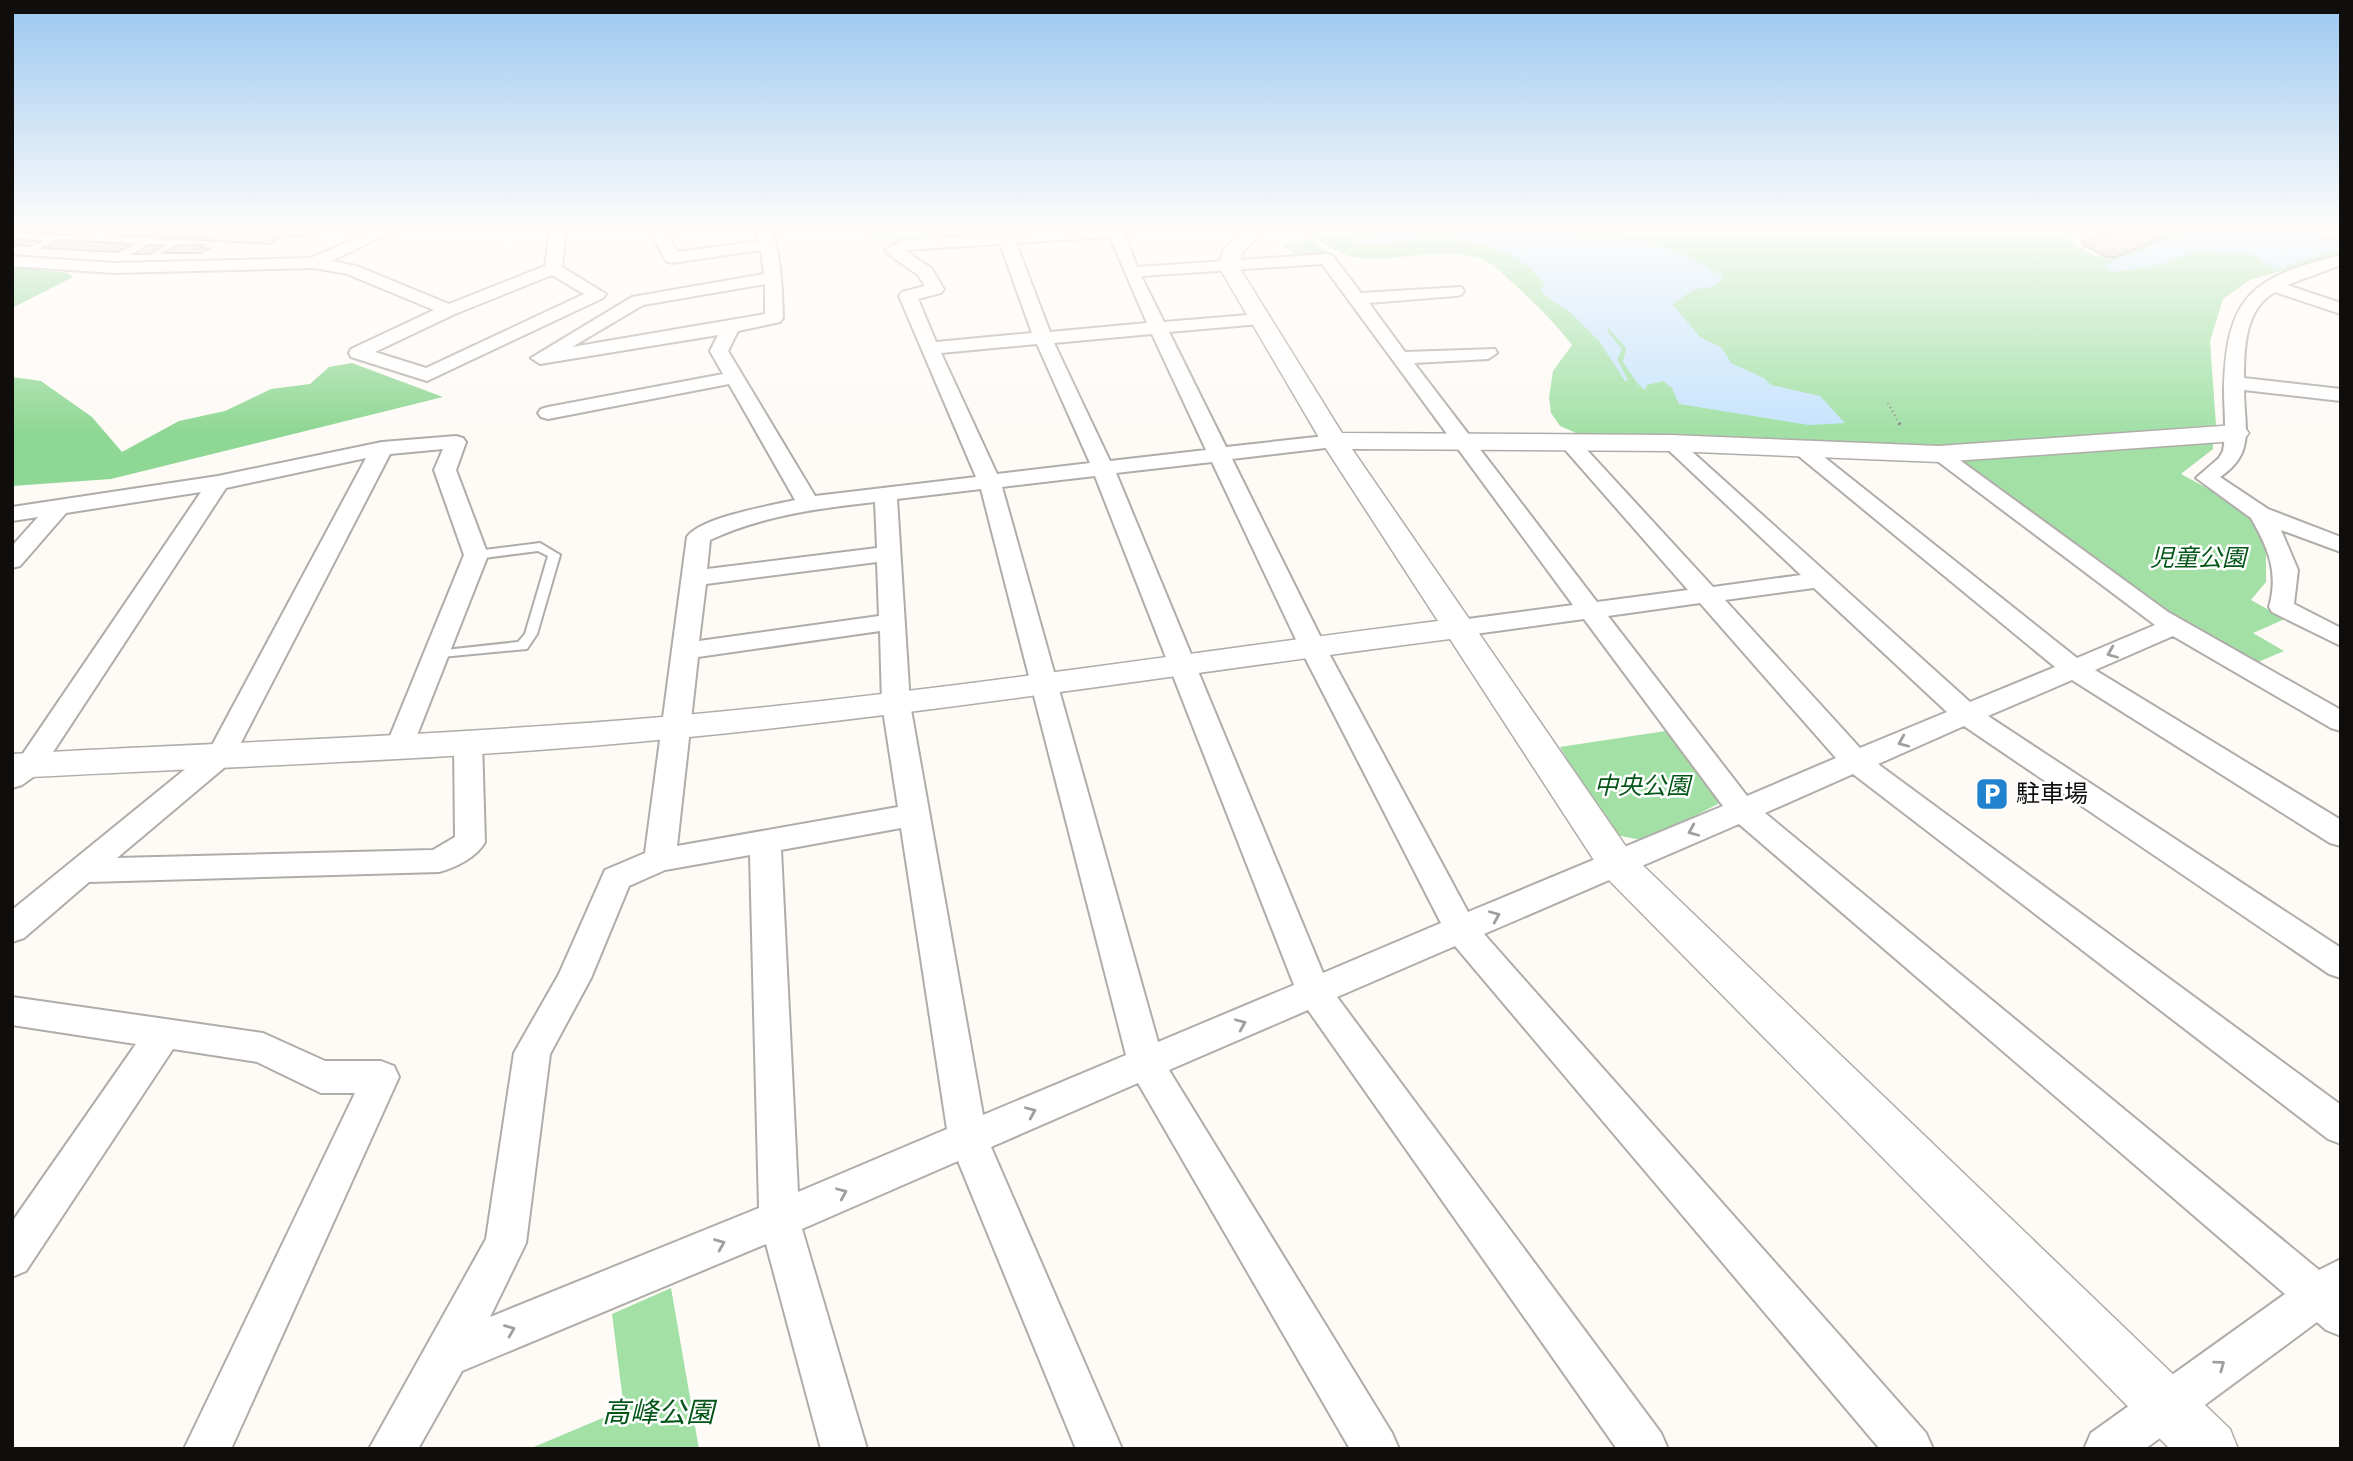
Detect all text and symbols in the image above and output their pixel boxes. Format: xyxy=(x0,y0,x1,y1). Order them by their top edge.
park label: 児童公園 xyxy=(2150,544,2249,572)
one-way arrow xyxy=(2107,645,2119,659)
one-way arrow xyxy=(1897,734,1910,748)
park label: 中央公園 xyxy=(1594,772,1693,800)
parking icon: 駐車場 xyxy=(1973,775,2011,813)
place label: 駐車場 xyxy=(2016,780,2088,808)
one-way arrow xyxy=(1688,823,1701,837)
one-way arrow xyxy=(1488,910,1500,924)
one-way arrow xyxy=(1234,1018,1246,1032)
one-way arrow xyxy=(1024,1107,1036,1121)
one-way arrow xyxy=(834,1187,847,1201)
one-way arrow xyxy=(714,1238,726,1252)
one-way arrow xyxy=(503,1325,515,1339)
one-way arrow xyxy=(2212,1361,2225,1373)
park label: 高峰公園 xyxy=(602,1396,718,1429)

